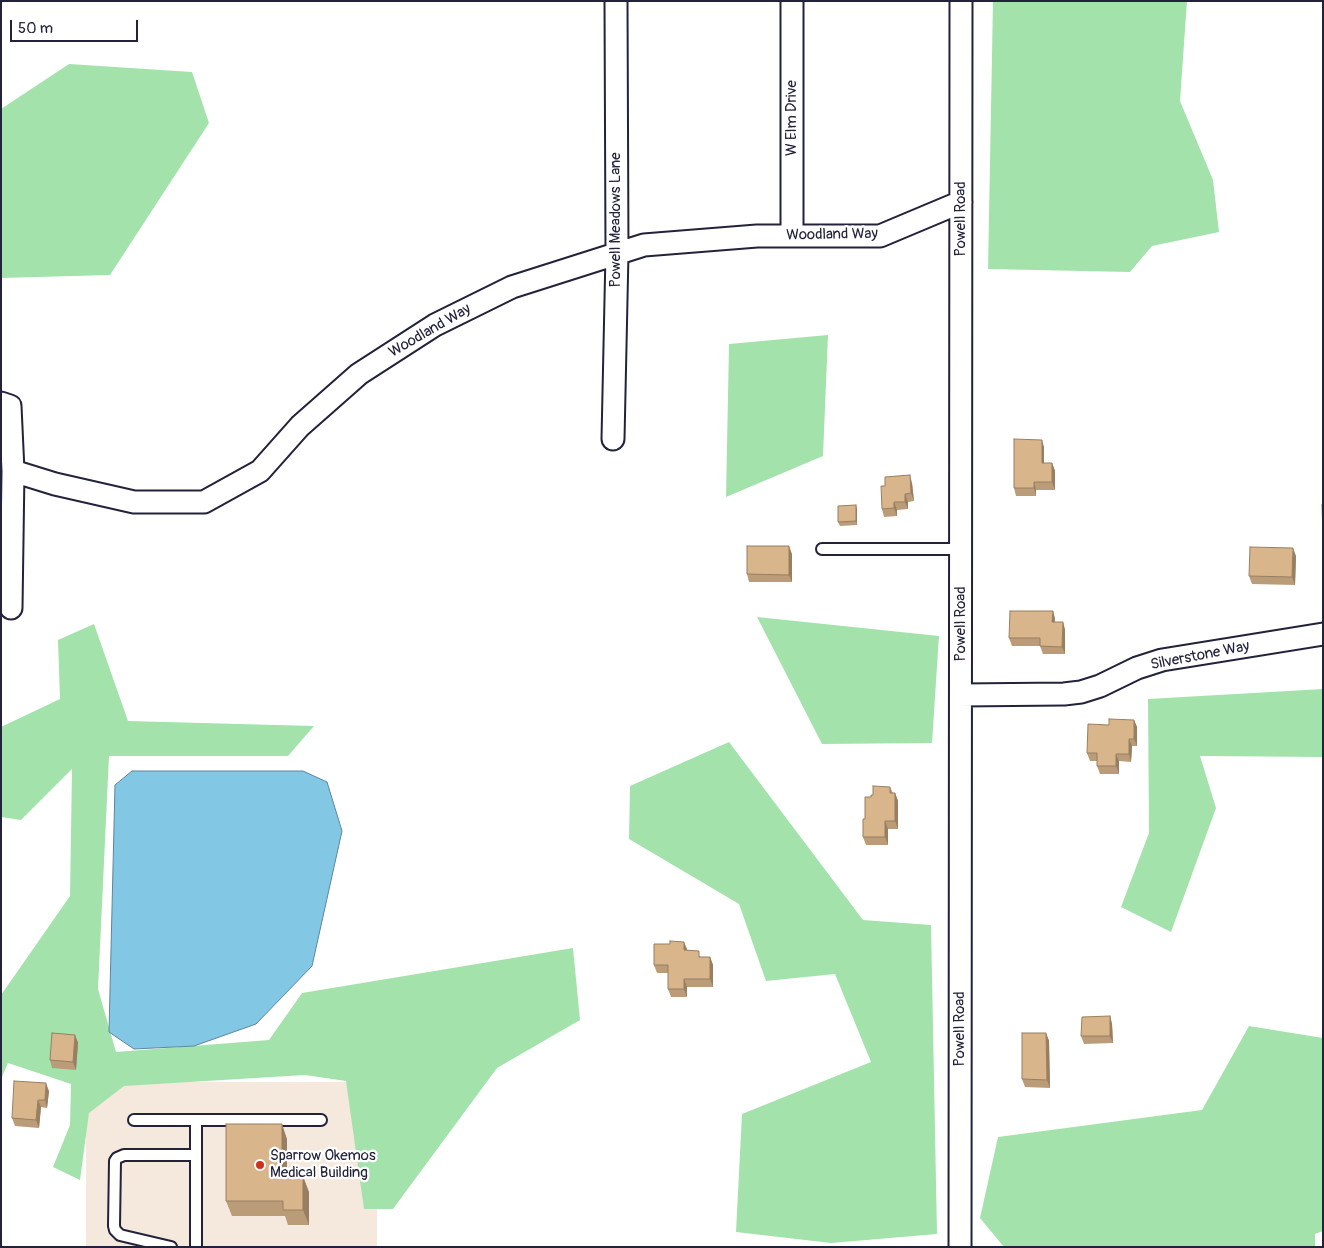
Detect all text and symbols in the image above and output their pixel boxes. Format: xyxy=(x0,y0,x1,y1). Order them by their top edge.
scale bar xyxy=(12,10,140,42)
text: 50 m xyxy=(18,19,53,38)
street label: W Elm Drive xyxy=(783,80,801,156)
street label: Powell Meadows Lane xyxy=(607,152,625,288)
street label: Powell Road xyxy=(952,181,970,257)
street label: Woodland Way xyxy=(786,225,878,245)
street label: Woodland Way xyxy=(386,300,474,362)
street label: Powell Road xyxy=(952,586,970,662)
street label: Silverstone Way xyxy=(1149,638,1251,674)
street label: Powell Road xyxy=(951,991,969,1067)
place label: Sparrow Okemos Medical Building xyxy=(270,1147,376,1182)
marker: Sparrow Okemos Medical Building xyxy=(254,1159,266,1171)

